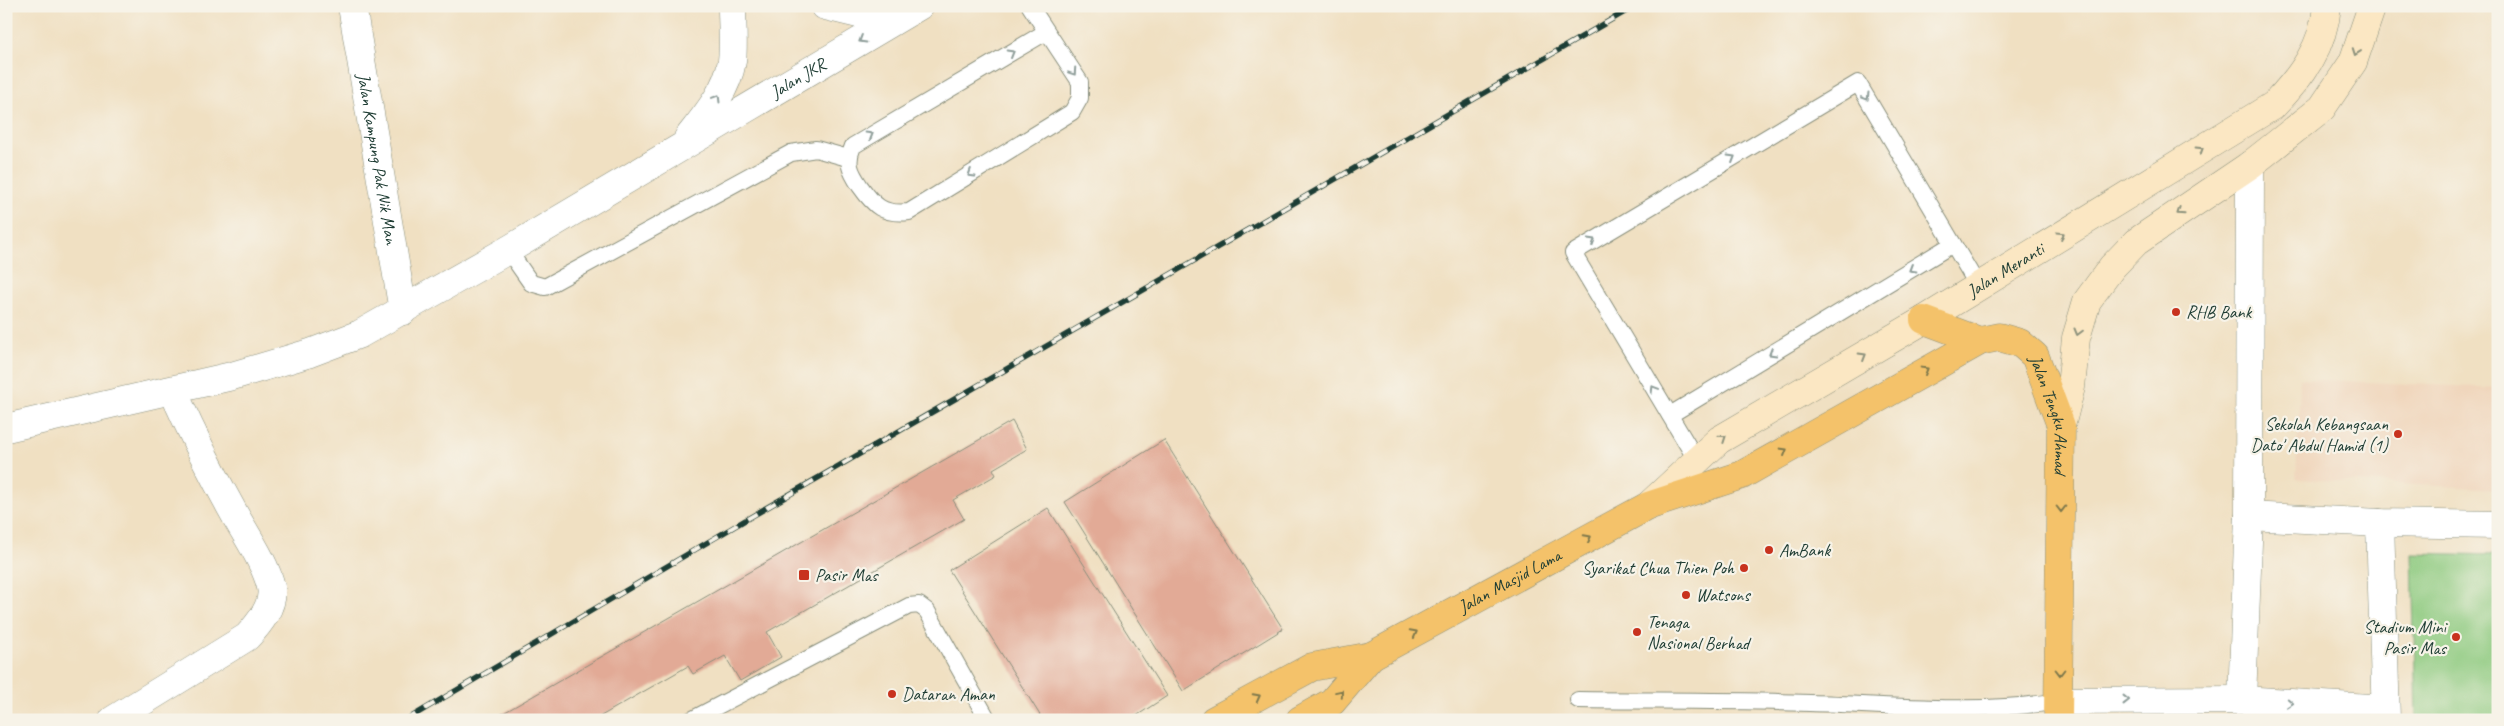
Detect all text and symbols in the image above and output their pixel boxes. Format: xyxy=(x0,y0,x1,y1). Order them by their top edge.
one-way arrow xyxy=(859,34,868,44)
one-way arrow xyxy=(2352,48,2362,56)
one-way arrow xyxy=(1005,49,1014,59)
street label: Jalan JKR xyxy=(766,52,831,103)
one-way arrow xyxy=(1067,66,1076,76)
street label: Jalan Kampung Pak Nik Man xyxy=(352,71,403,247)
one-way arrow xyxy=(1859,91,1869,100)
one-way arrow xyxy=(711,95,721,104)
one-way arrow xyxy=(865,131,874,141)
one-way arrow xyxy=(2195,146,2204,156)
one-way arrow xyxy=(1726,155,1735,165)
one-way arrow xyxy=(967,167,976,177)
one-way arrow xyxy=(2177,206,2186,215)
one-way arrow xyxy=(2056,231,2065,241)
street label: Jalan Meranti xyxy=(1962,237,2050,303)
one-way arrow xyxy=(1586,238,1595,248)
one-way arrow xyxy=(1908,262,1917,272)
place label: RHB Bank xyxy=(2186,301,2253,323)
marker: RHB Bank xyxy=(2170,306,2182,318)
one-way arrow xyxy=(2073,327,2084,336)
one-way arrow xyxy=(1769,346,1778,356)
street label: Jalan Tengku Ahmad xyxy=(2024,351,2073,477)
one-way arrow xyxy=(1857,352,1866,362)
one-way arrow xyxy=(1920,367,1929,377)
one-way arrow xyxy=(1651,385,1661,394)
place label: Sekolah Kebangsaan Dato' Abdul Hamid (1) xyxy=(2251,413,2389,456)
marker: Sekolah Kebangsaan Dato' Abdul Hamid (1) xyxy=(2392,428,2404,440)
one-way arrow xyxy=(1718,435,1727,445)
one-way arrow xyxy=(1779,447,1788,457)
one-way arrow xyxy=(2056,506,2066,514)
one-way arrow xyxy=(1583,534,1592,544)
place label: AmBank xyxy=(1779,539,1831,561)
street label: Jalan Masjid Lama xyxy=(1454,544,1566,618)
marker: AmBank xyxy=(1763,544,1775,556)
place label: Syarikat Chua Thien Poh xyxy=(1582,557,1735,579)
marker: Syarikat Chua Thien Poh xyxy=(1738,562,1750,574)
place label: Pasir Mas xyxy=(815,564,879,586)
marker: Pasir Mas xyxy=(797,568,811,582)
place label: Watsons xyxy=(1696,584,1751,606)
marker: Watsons xyxy=(1680,589,1692,601)
place label: Tenaga Nasional Berhad xyxy=(1647,611,1752,654)
place label: Stadium Mini Pasir Mas xyxy=(2364,616,2449,659)
marker: Tenaga Nasional Berhad xyxy=(1631,626,1643,638)
one-way arrow xyxy=(1409,629,1418,639)
marker: Stadium Mini Pasir Mas xyxy=(2450,631,2462,643)
one-way arrow xyxy=(2055,668,2065,676)
place label: Dataran Aman xyxy=(902,683,996,705)
marker: Dataran Aman xyxy=(886,688,898,700)
one-way arrow xyxy=(1334,689,1343,698)
one-way arrow xyxy=(1252,693,1261,703)
one-way arrow xyxy=(2122,695,2130,705)
one-way arrow xyxy=(2287,698,2295,709)

